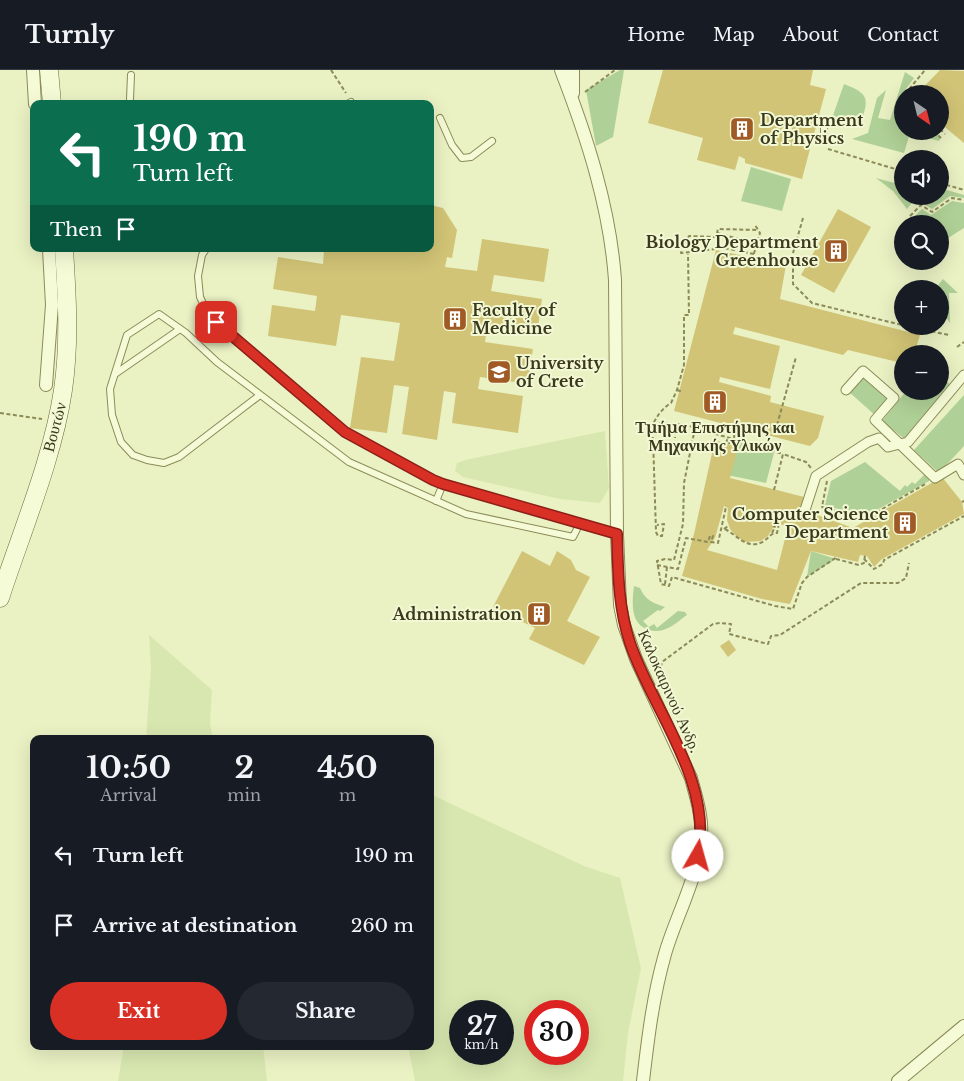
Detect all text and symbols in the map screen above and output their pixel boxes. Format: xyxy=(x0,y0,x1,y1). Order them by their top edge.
text: Turnly xyxy=(25,20,114,49)
text: Home xyxy=(627,24,685,46)
text: Map xyxy=(713,24,755,46)
text: About xyxy=(783,24,839,46)
text: Contact xyxy=(867,24,939,46)
north arrow xyxy=(894,85,949,140)
map controls xyxy=(894,85,949,400)
place label: Department of Physics xyxy=(760,110,864,148)
building icon: Department of Physics xyxy=(729,116,755,142)
text: 190 m xyxy=(133,117,246,160)
icon: left xyxy=(50,120,115,185)
button: sound xyxy=(894,150,949,205)
text: Turn left xyxy=(133,160,233,187)
icon: arrive xyxy=(112,215,140,243)
button: search xyxy=(894,215,949,270)
text: Then xyxy=(50,218,102,241)
place label: Biology Department Greenhouse xyxy=(646,232,819,270)
building icon: Biology Department Greenhouse xyxy=(823,238,849,264)
button: + xyxy=(894,280,949,335)
place label: Faculty of Medicine xyxy=(472,300,558,338)
pin xyxy=(195,301,237,343)
building icon: Faculty of Medicine xyxy=(442,306,468,332)
icon: arrive xyxy=(202,308,230,336)
button: − xyxy=(894,345,949,400)
place label: University of Crete xyxy=(516,353,604,391)
school or university icon: University of Crete xyxy=(486,359,512,385)
building icon: Τμήμα Επιστήμης και Μηχανικής Υλικών xyxy=(702,389,728,415)
street label: Βουτών xyxy=(38,400,70,454)
place label: Τμήμα Επιστήμης και Μηχανικής Υλικών xyxy=(635,417,795,455)
place label: Computer Science Department xyxy=(732,504,889,542)
building icon: Computer Science Department xyxy=(892,510,918,536)
building icon: Administration xyxy=(526,601,552,627)
place label: Administration xyxy=(392,604,522,624)
street label: Καλοκαιρινού Ανδρ. xyxy=(634,626,706,756)
text: 10:50 xyxy=(86,749,171,786)
text: 2 xyxy=(234,749,254,786)
text: 450 xyxy=(317,749,378,786)
text: Arrival xyxy=(100,785,157,805)
text: min xyxy=(227,785,261,805)
text: m xyxy=(339,785,356,805)
position arrow xyxy=(671,829,723,881)
icon: left xyxy=(50,841,78,869)
text: Turn left xyxy=(93,844,184,867)
text: 190 m xyxy=(354,844,414,867)
icon: arrive xyxy=(50,911,78,939)
text: Arrive at destination xyxy=(93,914,297,937)
text: 260 m xyxy=(351,914,414,937)
button: Exit xyxy=(50,982,227,1040)
button: Share xyxy=(237,982,414,1040)
speed limit sign: 30 xyxy=(524,1000,589,1065)
text: 27 xyxy=(467,1011,496,1042)
text: km/h xyxy=(464,1037,499,1052)

